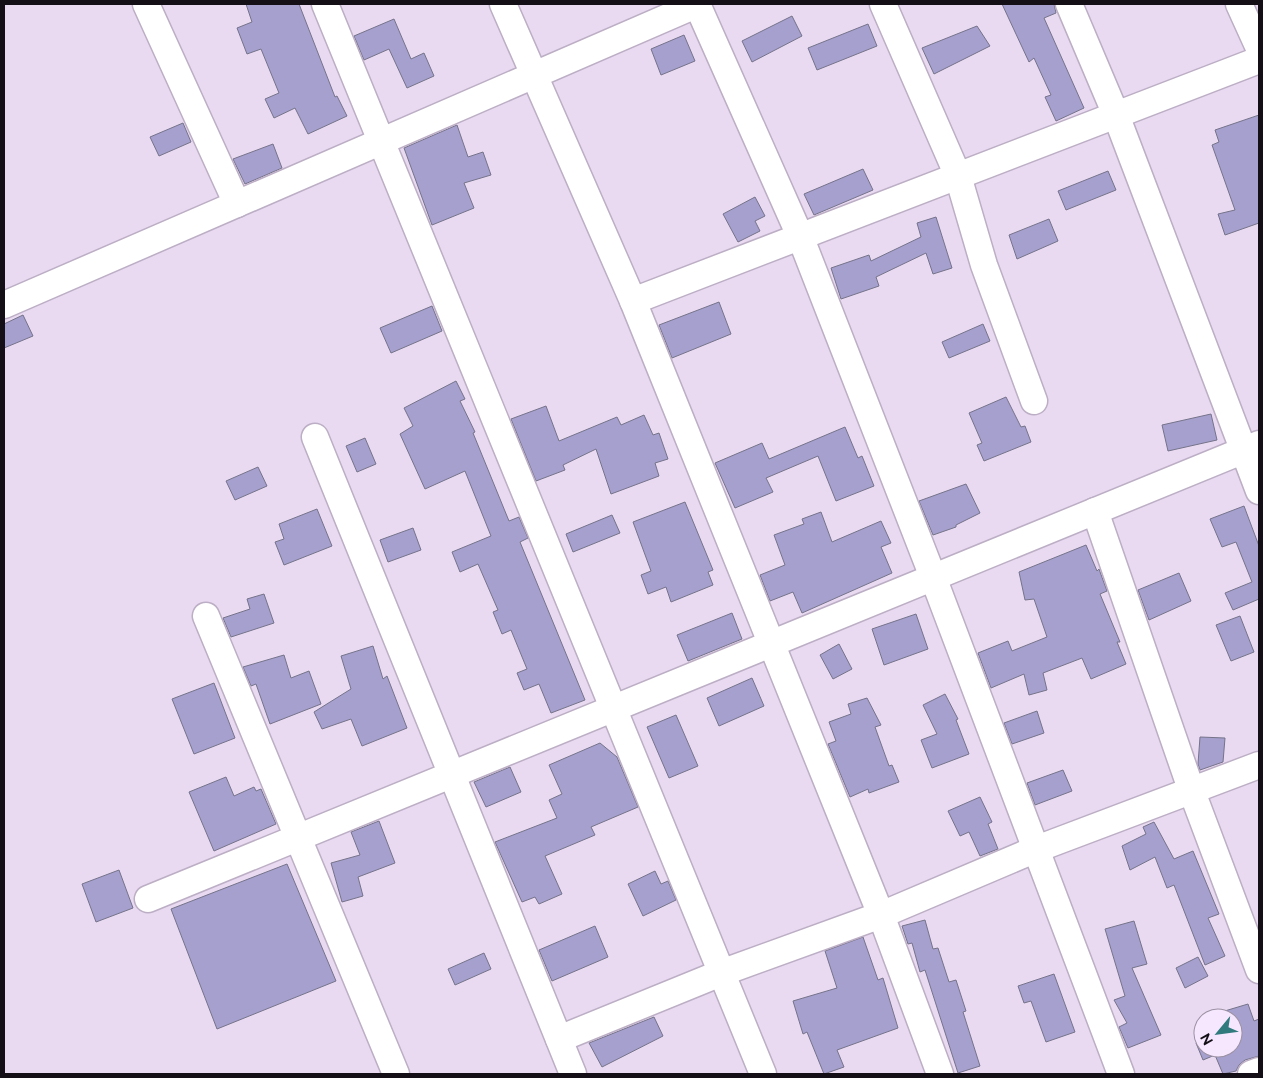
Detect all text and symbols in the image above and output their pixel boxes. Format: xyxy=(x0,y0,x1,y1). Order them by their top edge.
north arrow xyxy=(1193,1008,1243,1058)
text: N xyxy=(1197,1031,1216,1048)

